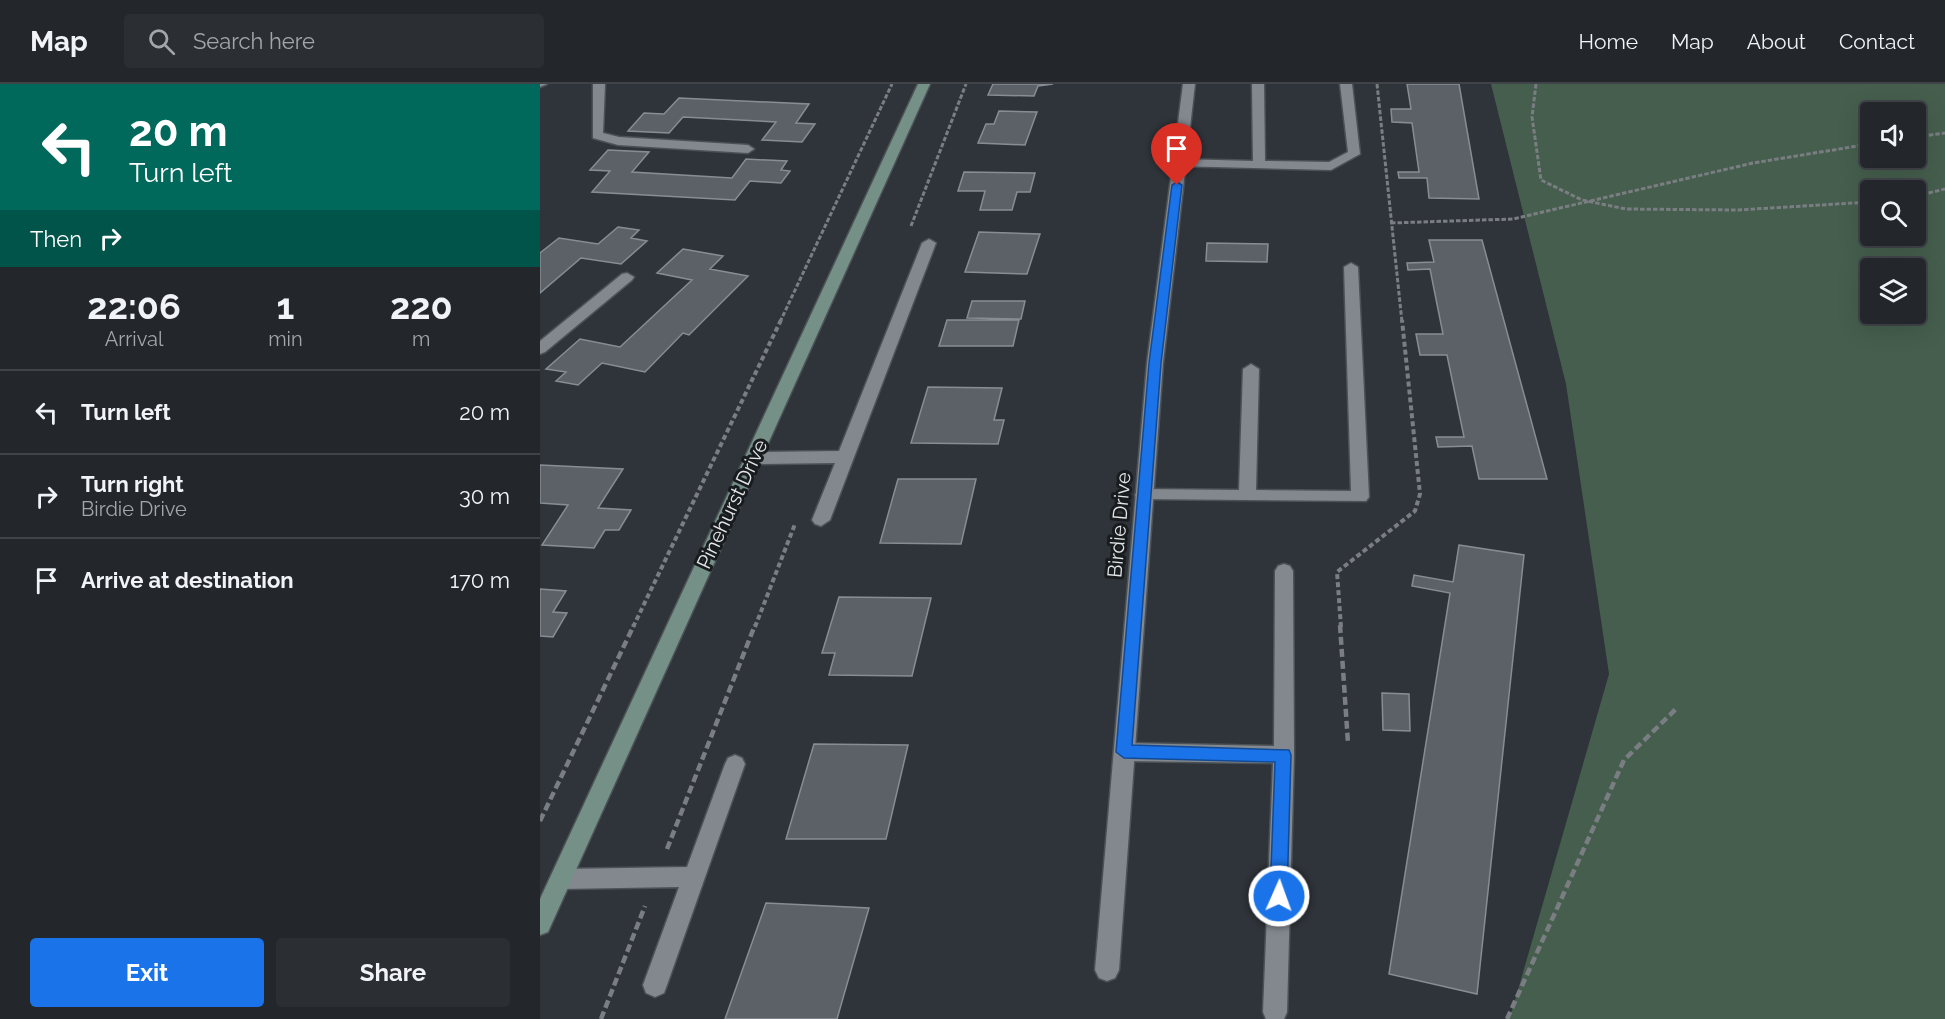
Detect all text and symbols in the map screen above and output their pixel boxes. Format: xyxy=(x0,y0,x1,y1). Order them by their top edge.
search box xyxy=(124,14,544,68)
text: Map xyxy=(30,25,88,58)
icon: search xyxy=(145,25,178,58)
text: Search here xyxy=(193,28,315,54)
text: Home xyxy=(1579,29,1638,54)
text: Map xyxy=(1671,29,1714,54)
text: About xyxy=(1747,29,1806,54)
text: Contact xyxy=(1839,29,1915,54)
map controls xyxy=(1860,102,1926,324)
button: sound xyxy=(1860,102,1926,168)
text: 20 m xyxy=(129,107,228,156)
icon: left xyxy=(30,108,108,186)
pin xyxy=(1151,123,1202,185)
icon: arrive xyxy=(1160,132,1193,165)
text: Turn left xyxy=(129,157,232,188)
button: search xyxy=(1860,180,1926,246)
icon: right xyxy=(94,222,127,255)
text: Then xyxy=(30,226,82,252)
button: layers xyxy=(1860,258,1926,324)
text: 22:06 xyxy=(87,285,181,327)
text: 1 xyxy=(276,285,294,327)
text: 220 xyxy=(390,285,453,327)
text: Arrival xyxy=(105,327,163,351)
text: min xyxy=(268,327,303,351)
text: m xyxy=(412,327,430,351)
icon: left xyxy=(30,396,63,429)
text: Turn left xyxy=(81,399,171,425)
text: 20 m xyxy=(459,399,510,425)
street label: Pinehurst Drive xyxy=(692,435,773,572)
text: Turn right xyxy=(81,471,184,497)
street label: Birdie Drive xyxy=(1102,471,1136,579)
icon: right xyxy=(30,480,63,513)
text: 30 m xyxy=(459,483,510,509)
text: Birdie Drive xyxy=(81,497,187,521)
icon: arrive xyxy=(30,564,63,597)
text: Arrive at destination xyxy=(81,567,294,593)
text: 170 m xyxy=(450,567,510,593)
position arrow xyxy=(1247,864,1311,928)
button: Exit xyxy=(30,938,264,1007)
button: Share xyxy=(276,938,510,1007)

